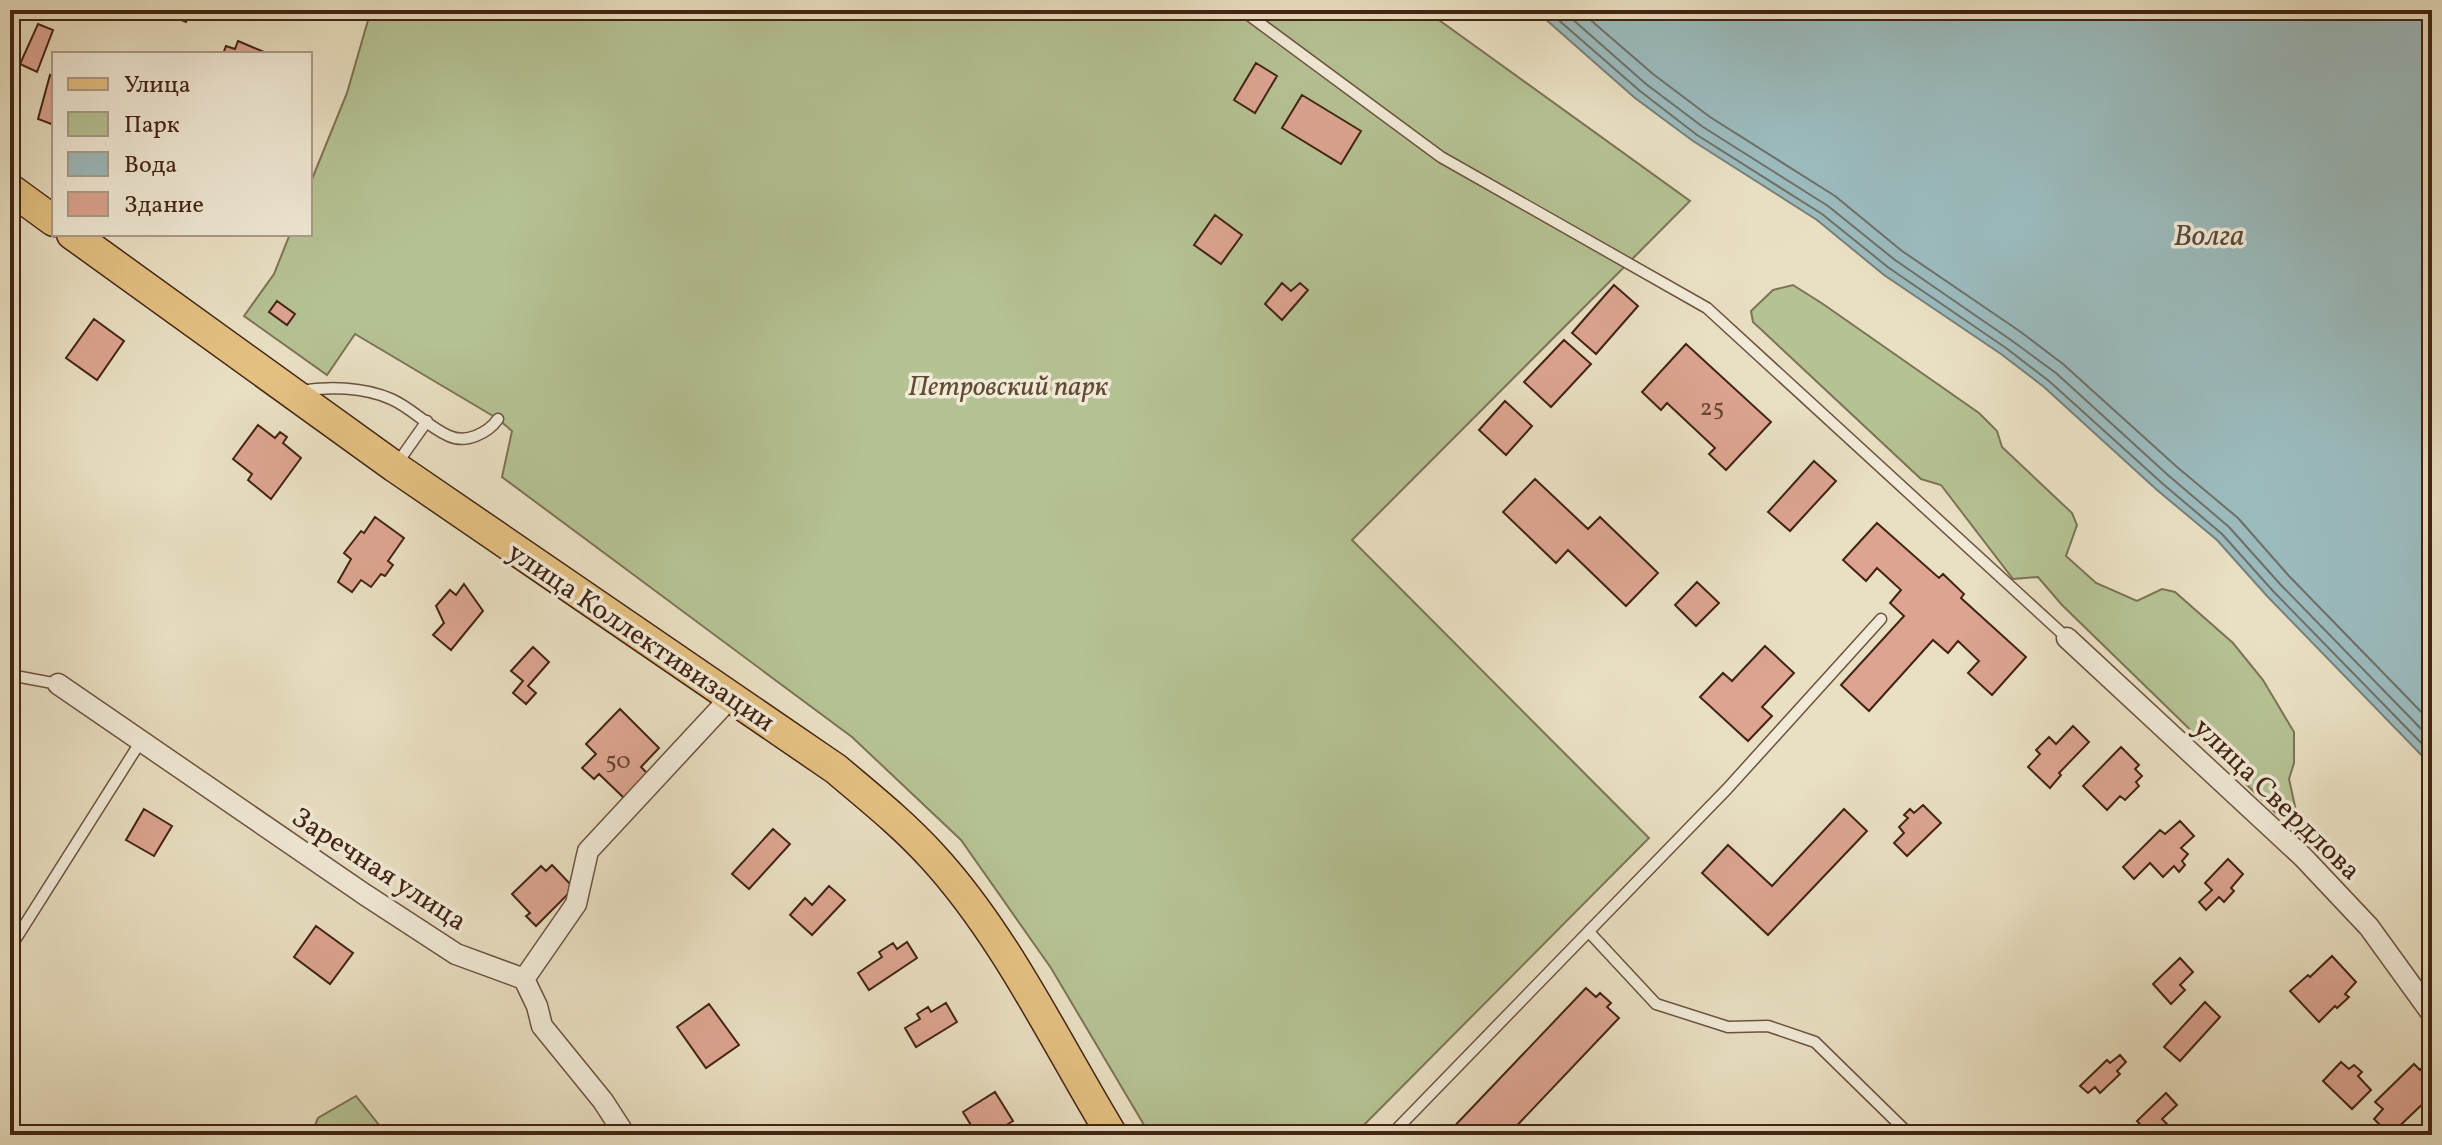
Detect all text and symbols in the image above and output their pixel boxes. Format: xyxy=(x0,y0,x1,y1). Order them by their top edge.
legend xyxy=(52,52,312,236)
text: Улица xyxy=(124,69,191,103)
text: Парк xyxy=(124,109,180,143)
text: Вода xyxy=(124,149,177,183)
text: Здание xyxy=(124,189,204,223)
water label: Волга xyxy=(2173,216,2245,258)
park label: Петровский парк xyxy=(908,368,1108,407)
house number: 25 xyxy=(1700,392,1724,426)
street label: улица Коллективизации xyxy=(499,534,782,742)
street label: улица Свердлова xyxy=(2184,710,2369,890)
house number: 50 xyxy=(605,745,631,779)
street label: Заречная улица xyxy=(283,799,474,941)

